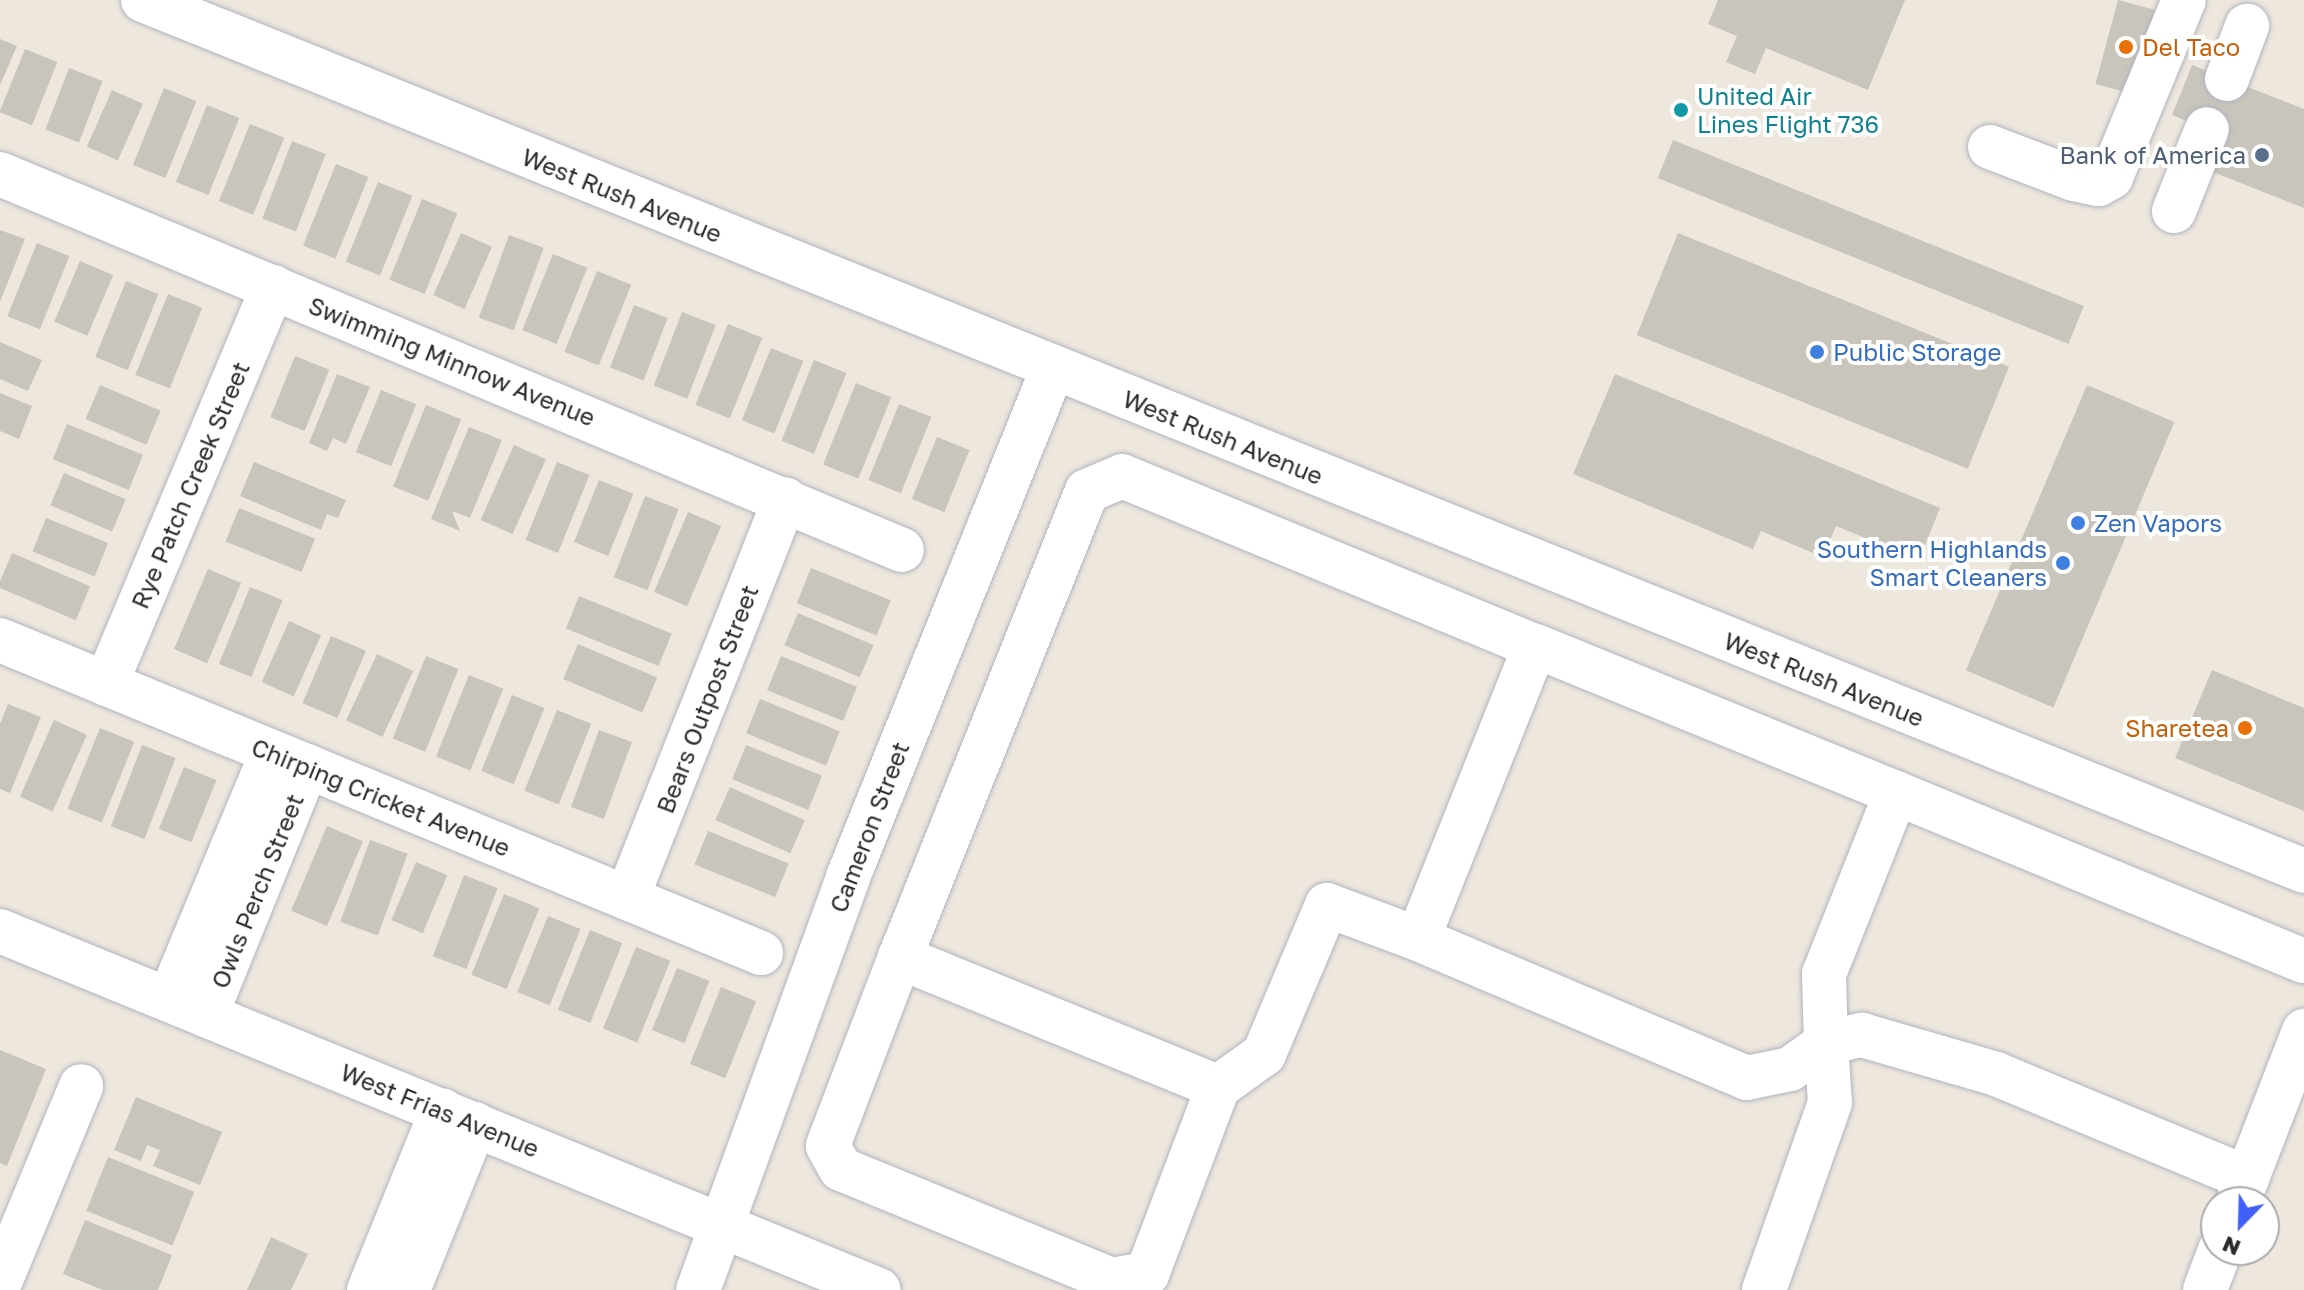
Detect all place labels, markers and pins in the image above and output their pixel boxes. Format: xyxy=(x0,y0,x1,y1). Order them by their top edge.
place label: Del Taco xyxy=(2142,33,2240,61)
marker: Del Taco xyxy=(2117,38,2135,56)
place label: United Air Lines Flight 736 xyxy=(1697,82,1879,138)
marker: United Air Lines Flight 736 xyxy=(1672,101,1690,119)
place label: Bank of America xyxy=(2059,141,2246,169)
marker: Bank of America xyxy=(2253,146,2271,164)
place label: Public Storage xyxy=(1833,338,2001,366)
marker: Public Storage xyxy=(1808,343,1826,361)
place label: Zen Vapors xyxy=(2094,509,2222,537)
marker: Zen Vapors xyxy=(2069,514,2087,532)
place label: Southern Highlands Smart Cleaners xyxy=(1817,535,2047,591)
marker: Southern Highlands Smart Cleaners xyxy=(2054,554,2072,572)
place label: Sharetea xyxy=(2125,714,2229,742)
marker: Sharetea xyxy=(2236,719,2254,737)

